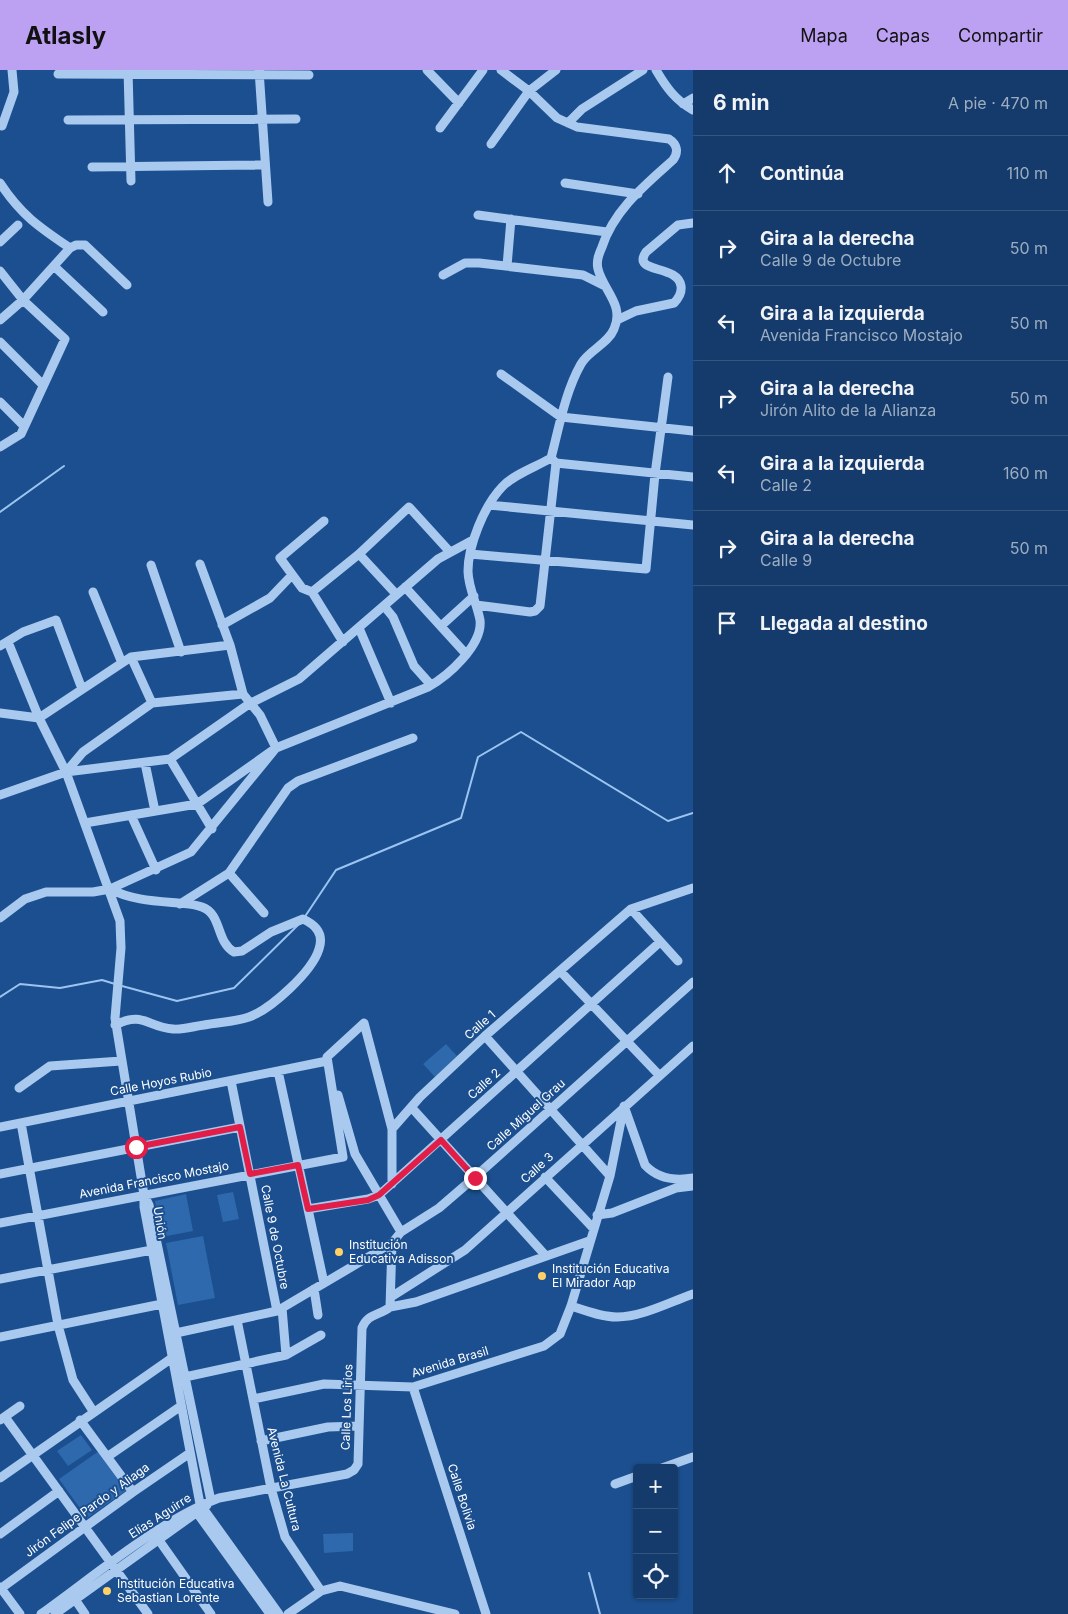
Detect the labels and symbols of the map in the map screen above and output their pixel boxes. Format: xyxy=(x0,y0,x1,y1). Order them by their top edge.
street label: Calle 1 xyxy=(461,1007,498,1042)
street label: Calle Hoyos Rubio xyxy=(109,1064,213,1099)
street label: Calle 2 xyxy=(464,1065,503,1102)
street label: Calle Miguel Grau xyxy=(483,1075,568,1154)
route start xyxy=(125,1136,148,1159)
street label: Calle 3 xyxy=(517,1149,556,1186)
street label: Avenida Francisco Mostajo xyxy=(78,1158,230,1201)
route end xyxy=(464,1167,487,1190)
street label: Calle 9 de Octubre xyxy=(258,1183,293,1290)
street label: Unión xyxy=(150,1205,170,1240)
place label: Institución Educativa Adisson xyxy=(349,1237,453,1266)
marker: Institución Educativa Adisson xyxy=(333,1246,345,1258)
place label: Institución Educativa El Mirador Aqp xyxy=(552,1261,670,1290)
marker: Institución Educativa El Mirador Aqp xyxy=(536,1270,548,1282)
street label: Avenida Brasil xyxy=(410,1343,490,1380)
street label: Calle Los Lirios xyxy=(338,1364,356,1450)
street label: Avenida La Cultura xyxy=(264,1425,305,1532)
street label: Jirón Felipe Pardo y Aliaga xyxy=(21,1459,152,1560)
street label: Calle Bolivia xyxy=(445,1462,480,1532)
street label: Elías Aguirre xyxy=(126,1490,194,1541)
place label: Institución Educativa Sebastian Lorente xyxy=(117,1576,235,1605)
marker: Institución Educativa Sebastian Lorente xyxy=(101,1585,113,1597)

